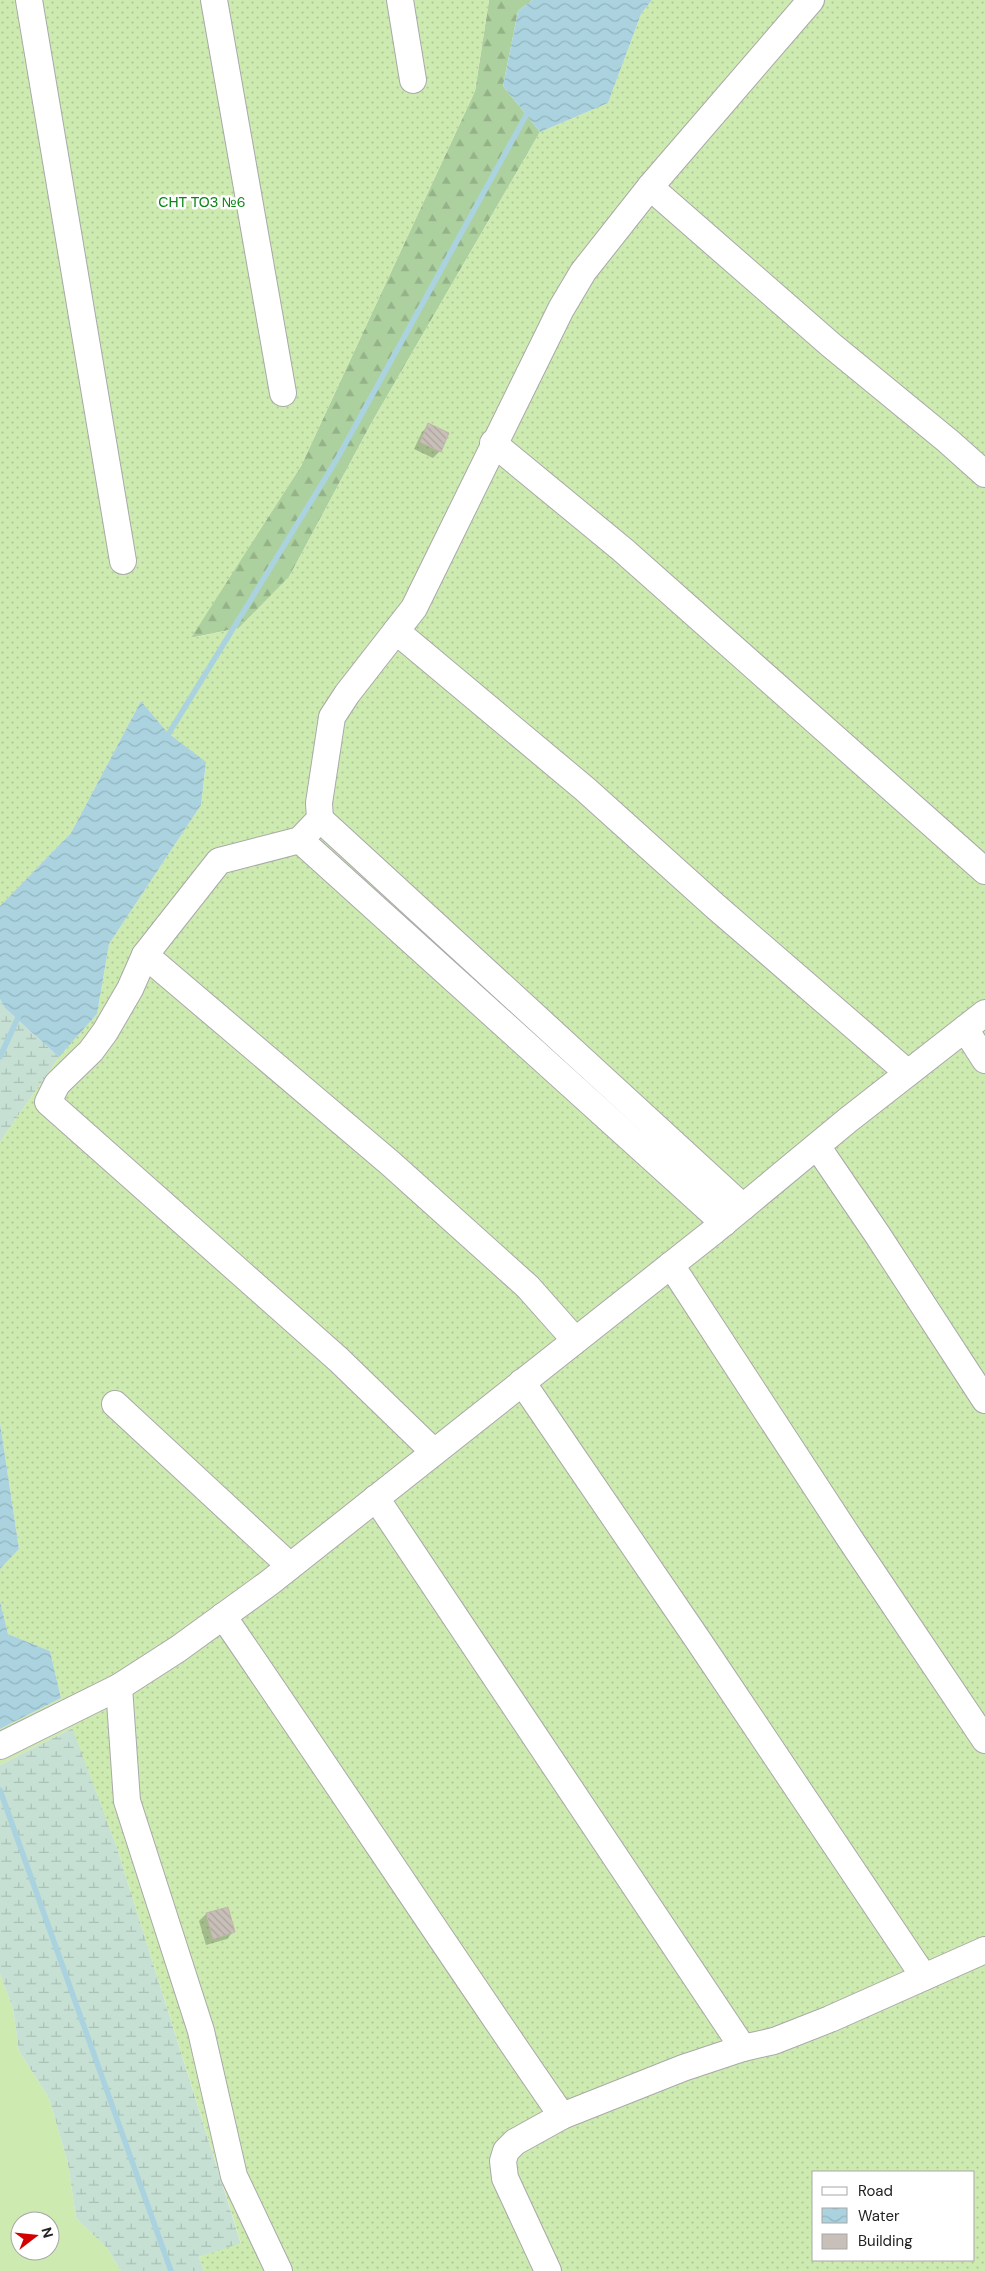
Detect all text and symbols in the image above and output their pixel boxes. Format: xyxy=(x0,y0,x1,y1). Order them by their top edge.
park label: СНТ ТОЗ №6 xyxy=(158,193,246,211)
legend xyxy=(812,2171,975,2261)
text: Road xyxy=(858,2181,893,2201)
text: Water xyxy=(858,2206,900,2226)
north arrow xyxy=(10,2211,60,2261)
text: N xyxy=(37,2225,58,2240)
text: Building xyxy=(858,2231,913,2251)

